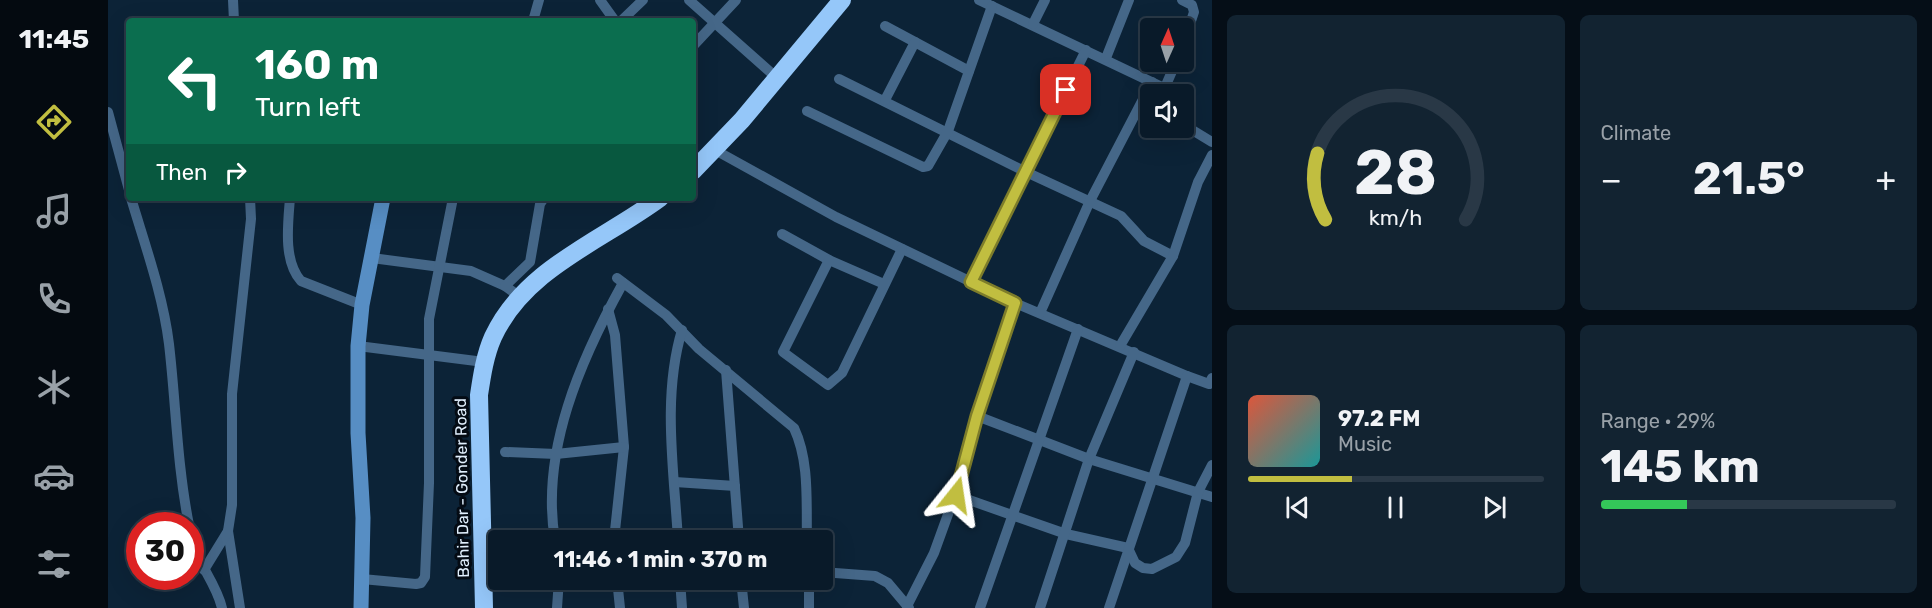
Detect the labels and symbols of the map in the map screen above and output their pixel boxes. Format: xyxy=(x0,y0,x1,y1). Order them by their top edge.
north arrow xyxy=(1140,18,1194,72)
pin xyxy=(1040,64,1091,115)
street label: Bahir Dar - Gonder Road xyxy=(451,398,473,578)
position arrow xyxy=(924,463,988,527)
speed limit sign: 30 xyxy=(126,512,204,590)

